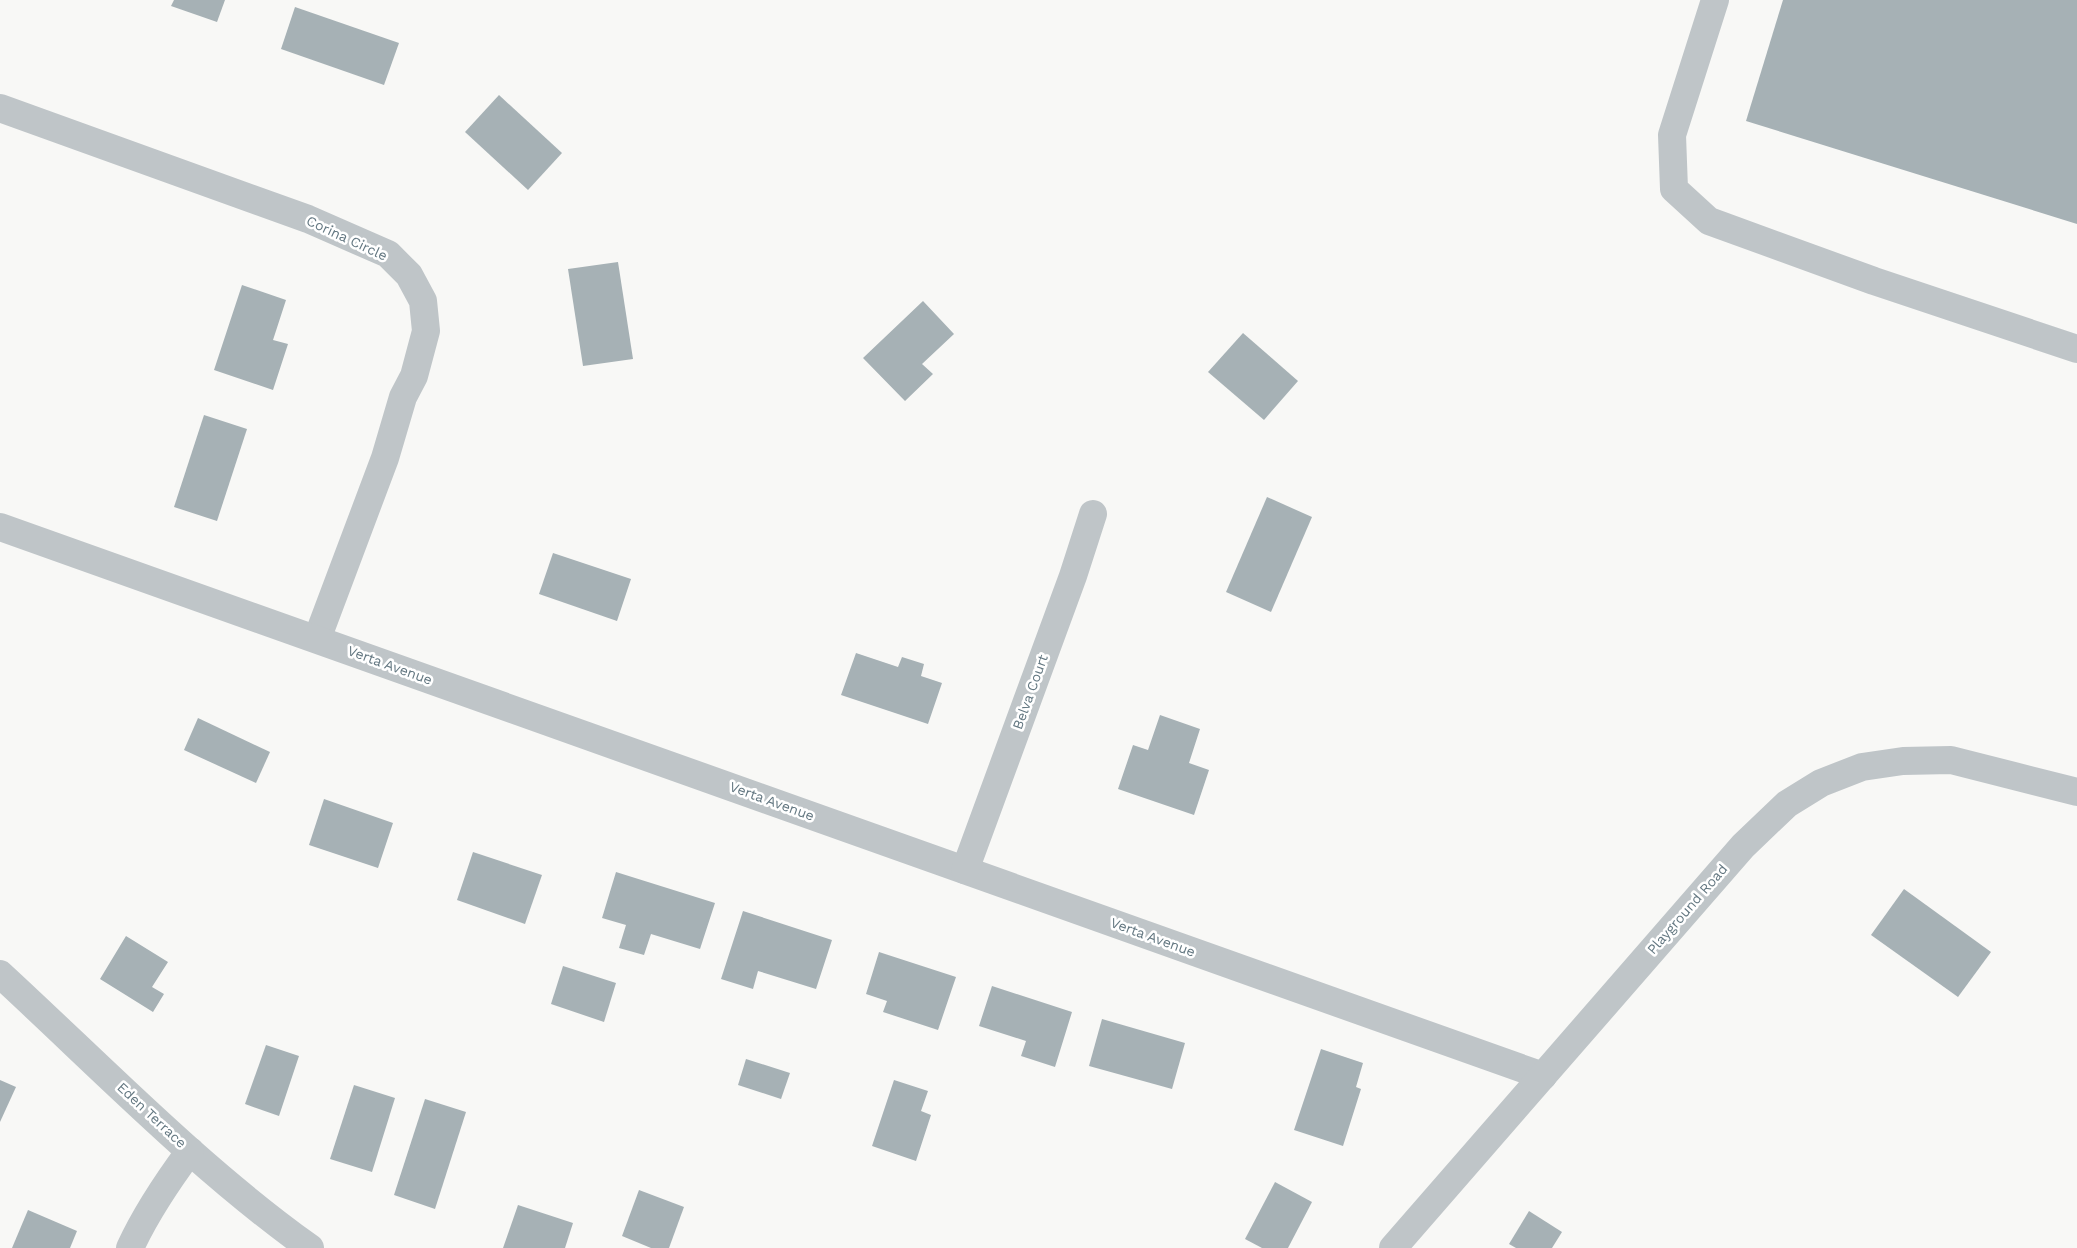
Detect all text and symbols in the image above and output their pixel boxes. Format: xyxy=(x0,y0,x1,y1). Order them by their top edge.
street label: Corina Circle xyxy=(304,212,390,264)
street label: Verta Avenue xyxy=(345,642,435,688)
street label: Belva Court xyxy=(1009,652,1051,732)
street label: Verta Avenue xyxy=(727,778,817,824)
street label: Playground Road xyxy=(1644,861,1730,957)
street label: Verta Avenue xyxy=(1108,914,1198,960)
street label: Eden Terrace xyxy=(114,1079,190,1151)

